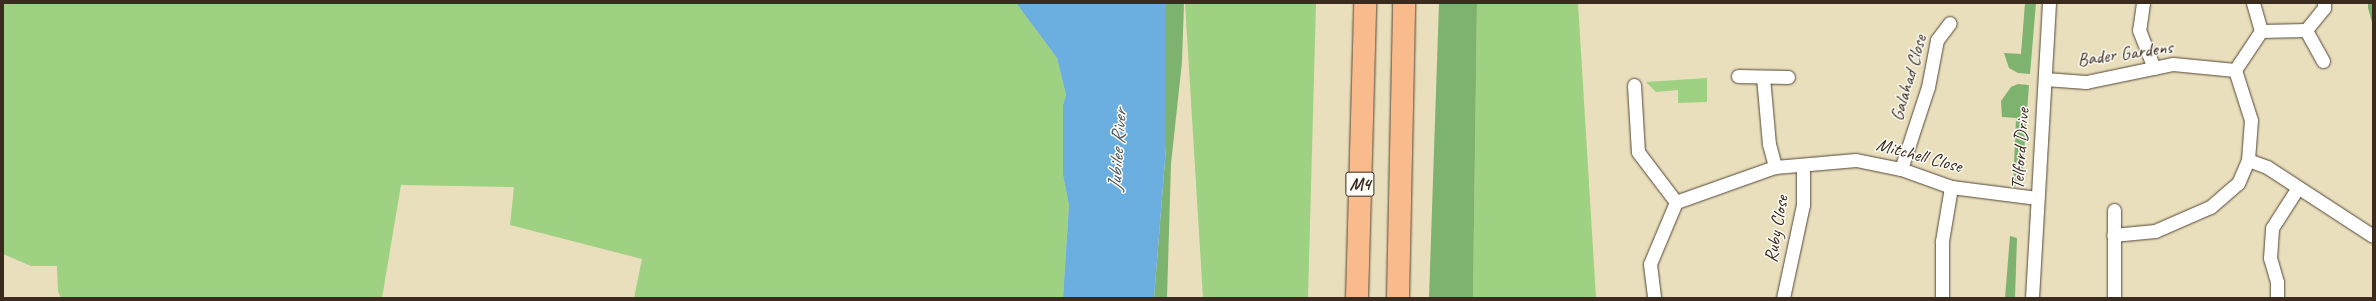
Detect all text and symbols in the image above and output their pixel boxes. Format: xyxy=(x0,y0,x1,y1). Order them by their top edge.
street label: Galahad Close xyxy=(1886,32,1932,124)
street label: Bader Gardens xyxy=(2076,36,2174,72)
street label: Telford Drive xyxy=(2007,107,2035,191)
water label: Jubilee River xyxy=(1102,108,1132,192)
street label: Mitchell Close xyxy=(1874,134,1964,178)
road number: M4 xyxy=(1345,168,1375,200)
street label: Ruby Close xyxy=(1760,194,1794,264)

